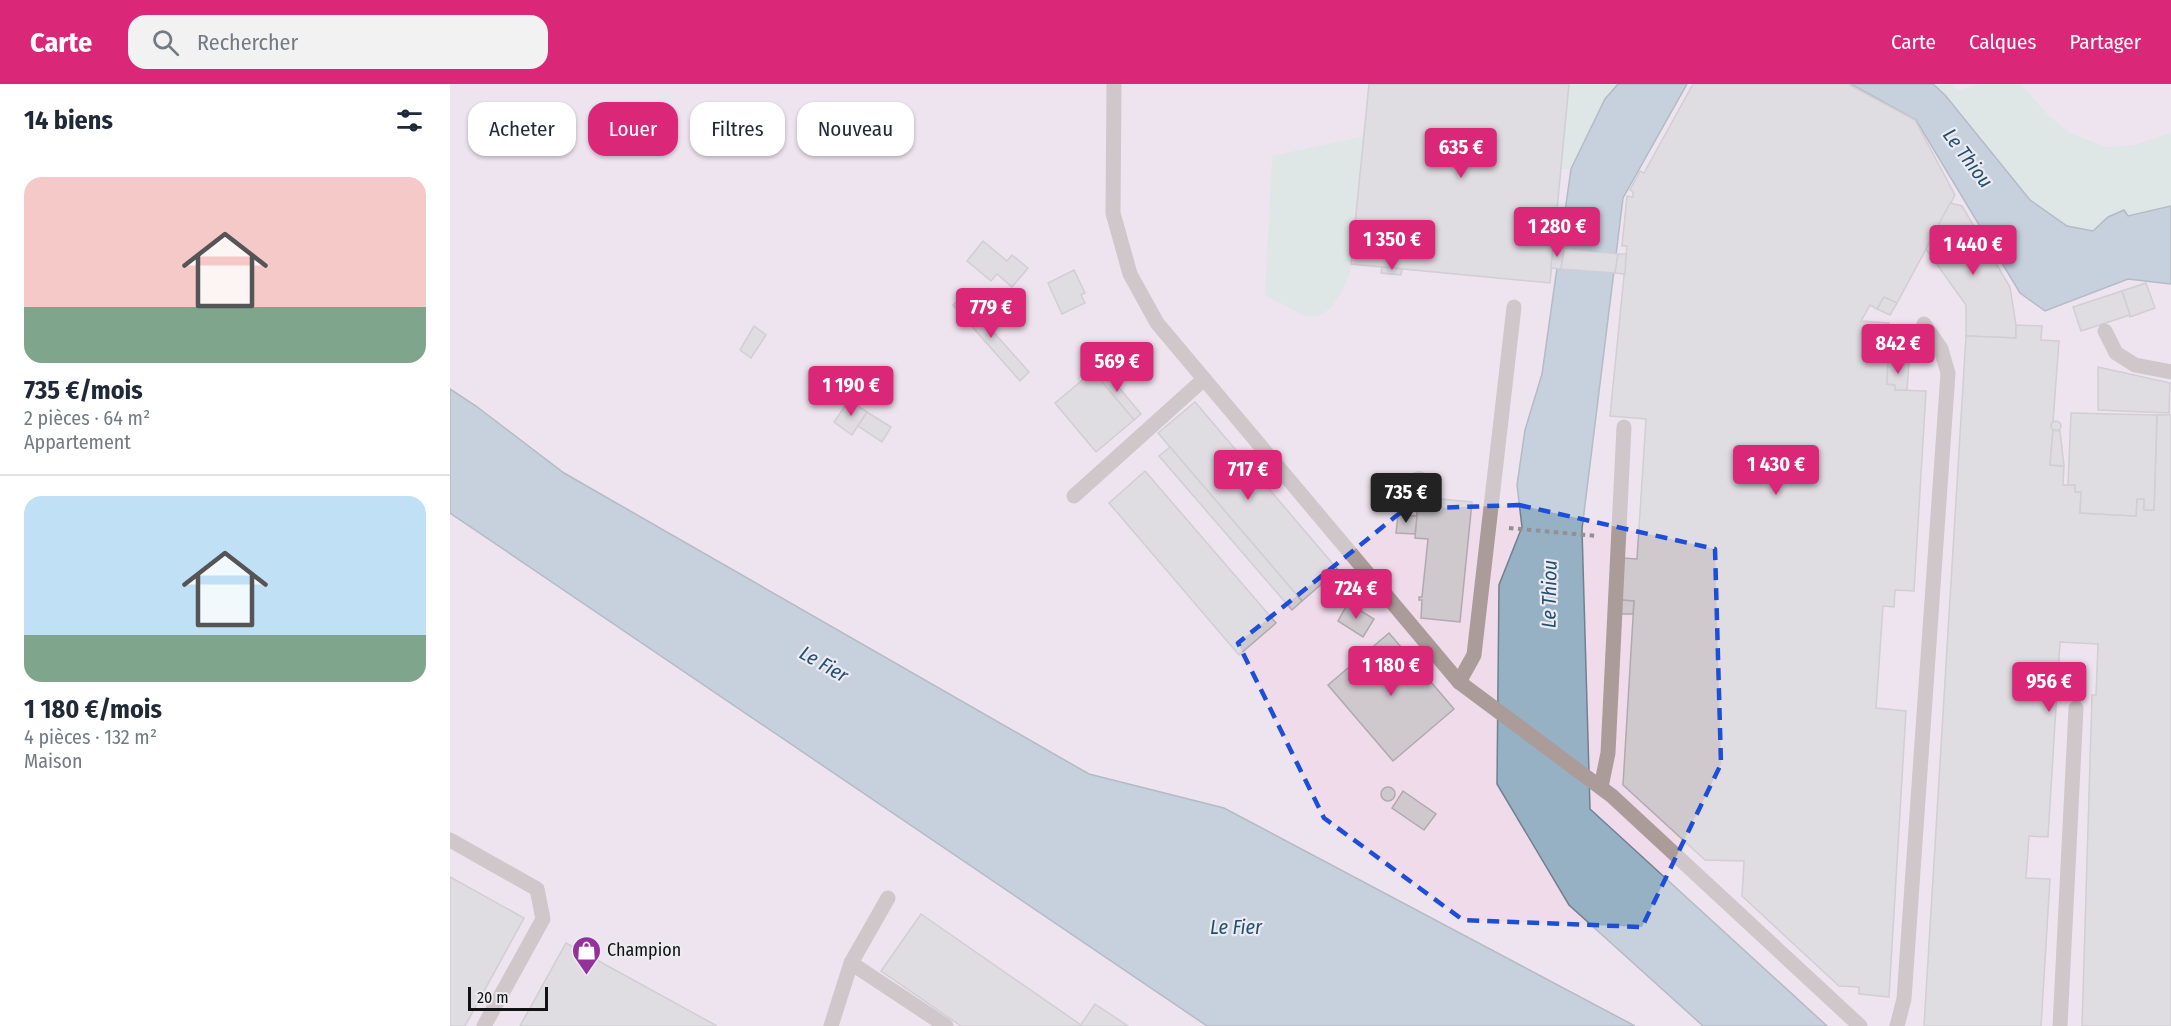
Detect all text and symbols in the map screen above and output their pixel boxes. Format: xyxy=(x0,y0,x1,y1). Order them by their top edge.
search box xyxy=(128,15,548,69)
text: Carte xyxy=(30,26,92,59)
icon: search xyxy=(149,26,182,59)
text: Rechercher xyxy=(197,29,298,56)
text: Carte xyxy=(1891,29,1936,55)
text: Calques xyxy=(1969,29,2036,55)
text: Partager xyxy=(2069,29,2141,55)
chip: Acheter xyxy=(468,102,576,156)
chip: Louer xyxy=(588,102,678,156)
chip: Filtres xyxy=(690,102,785,156)
chip: Nouveau xyxy=(797,102,914,156)
icon: filters xyxy=(393,104,426,137)
text: 14 biens xyxy=(24,105,113,136)
water label: Le Thiou xyxy=(1938,124,1998,192)
pin: 635 € xyxy=(1419,128,1503,179)
text: 635 € xyxy=(1439,135,1483,159)
pin: 1 280 € xyxy=(1502,207,1612,258)
text: 1 280 € xyxy=(1528,214,1586,238)
icon: home xyxy=(171,216,279,324)
pin: 1 350 € xyxy=(1337,220,1447,271)
pin: 1 440 € xyxy=(1918,225,2028,276)
text: 1 350 € xyxy=(1363,227,1421,251)
text: 1 440 € xyxy=(1944,232,2002,256)
pin: 779 € xyxy=(949,288,1033,339)
text: 779 € xyxy=(970,295,1012,319)
pin: 842 € xyxy=(1856,324,1940,375)
text: 842 € xyxy=(1876,331,1920,355)
pin: 569 € xyxy=(1075,342,1159,393)
text: 569 € xyxy=(1094,349,1140,373)
pin: 1 190 € xyxy=(796,366,906,417)
text: 1 190 € xyxy=(822,373,880,397)
text: 735 €/mois xyxy=(24,375,143,406)
text: 2 pièces · 64 m² xyxy=(24,406,150,430)
text: Appartement xyxy=(24,430,131,454)
pin: 1 430 € xyxy=(1721,445,1831,496)
pin: 717 € xyxy=(1206,450,1290,501)
text: 1 430 € xyxy=(1747,452,1805,476)
text: 717 € xyxy=(1228,457,1268,481)
pin: 735 € xyxy=(1364,473,1448,524)
text: 735 € xyxy=(1385,480,1427,504)
icon: home xyxy=(171,535,279,643)
water label: Le Thiou xyxy=(1536,560,1562,628)
pin: 724 € xyxy=(1314,569,1398,620)
text: 724 € xyxy=(1335,576,1377,600)
water label: Le Fier xyxy=(796,641,853,688)
pin: 1 180 € xyxy=(1336,646,1446,697)
text: 1 180 € xyxy=(1362,653,1420,677)
pin: 956 € xyxy=(2007,662,2091,713)
text: 956 € xyxy=(2026,669,2072,693)
text: 1 180 €/mois xyxy=(24,694,162,725)
text: 4 pièces · 132 m² xyxy=(24,725,157,749)
text: Maison xyxy=(24,749,83,773)
water label: Le Fier xyxy=(1210,915,1263,939)
shop icon: Champion xyxy=(570,934,602,976)
place label: Champion xyxy=(607,939,681,961)
scale bar xyxy=(468,984,548,1012)
text: 20 m xyxy=(477,988,508,1007)

